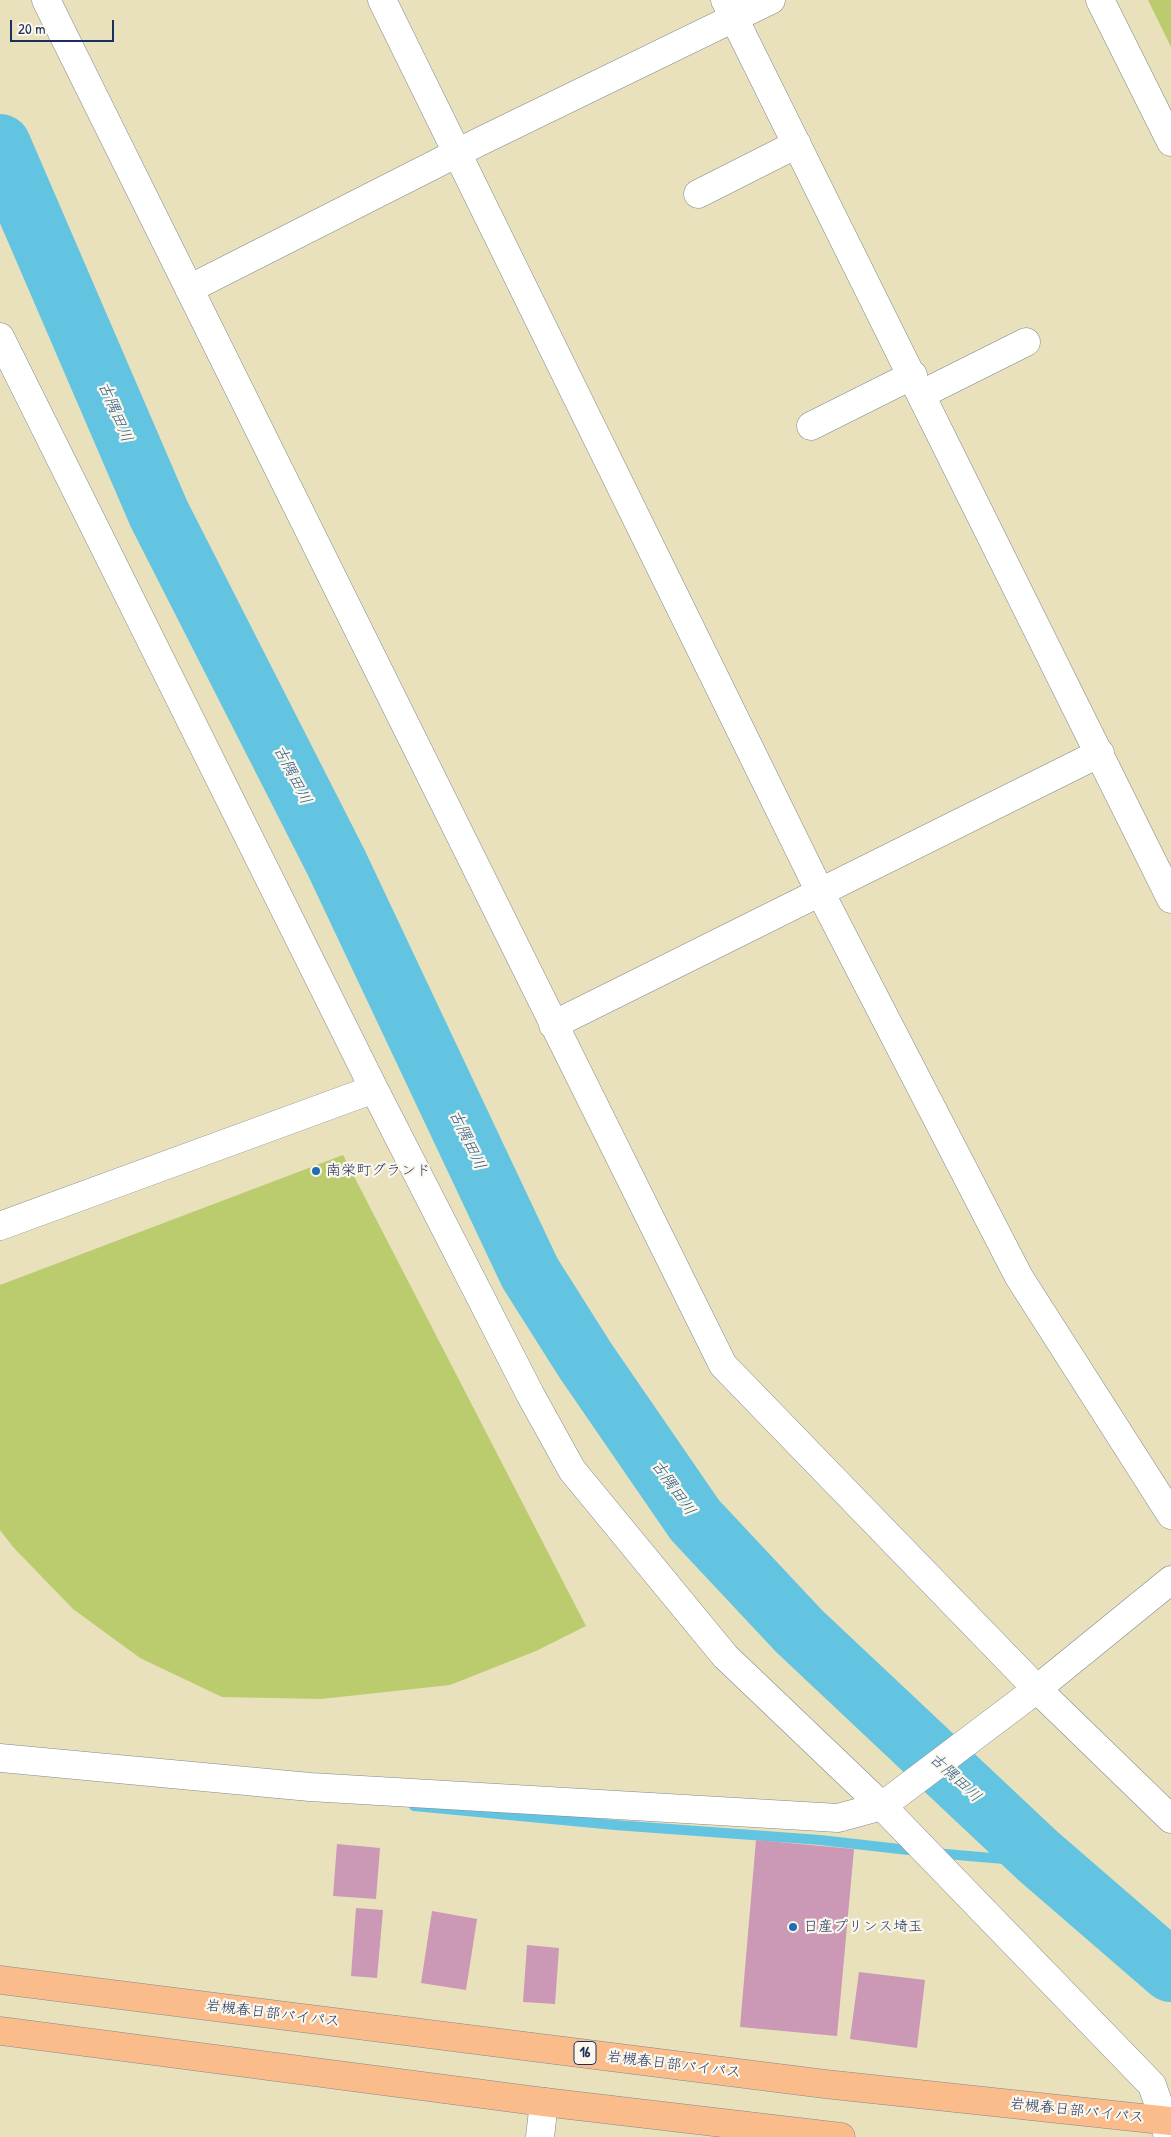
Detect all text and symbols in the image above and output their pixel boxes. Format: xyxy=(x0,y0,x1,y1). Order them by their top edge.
scale bar xyxy=(12,10,116,42)
text: 20 m xyxy=(18,18,45,39)
water label: 古隅田川 xyxy=(94,379,136,445)
water label: 古隅田川 xyxy=(269,742,315,808)
water label: 古隅田川 xyxy=(445,1107,489,1173)
place label: 南栄町グランド xyxy=(326,1162,431,1180)
marker: 南栄町グランド xyxy=(310,1165,322,1177)
water label: 古隅田川 xyxy=(647,1456,699,1520)
water label: 古隅田川 xyxy=(925,1749,985,1807)
place label: 日産プリンス埼玉 xyxy=(803,1918,923,1936)
marker: 日産プリンス埼玉 xyxy=(787,1921,799,1933)
street label: 岩槻春日部バイパス xyxy=(205,1997,341,2031)
road number: 16 xyxy=(574,2042,596,2064)
street label: 岩槻春日部バイパス xyxy=(606,2048,742,2082)
street label: 岩槻春日部バイパス xyxy=(1009,2095,1145,2127)

